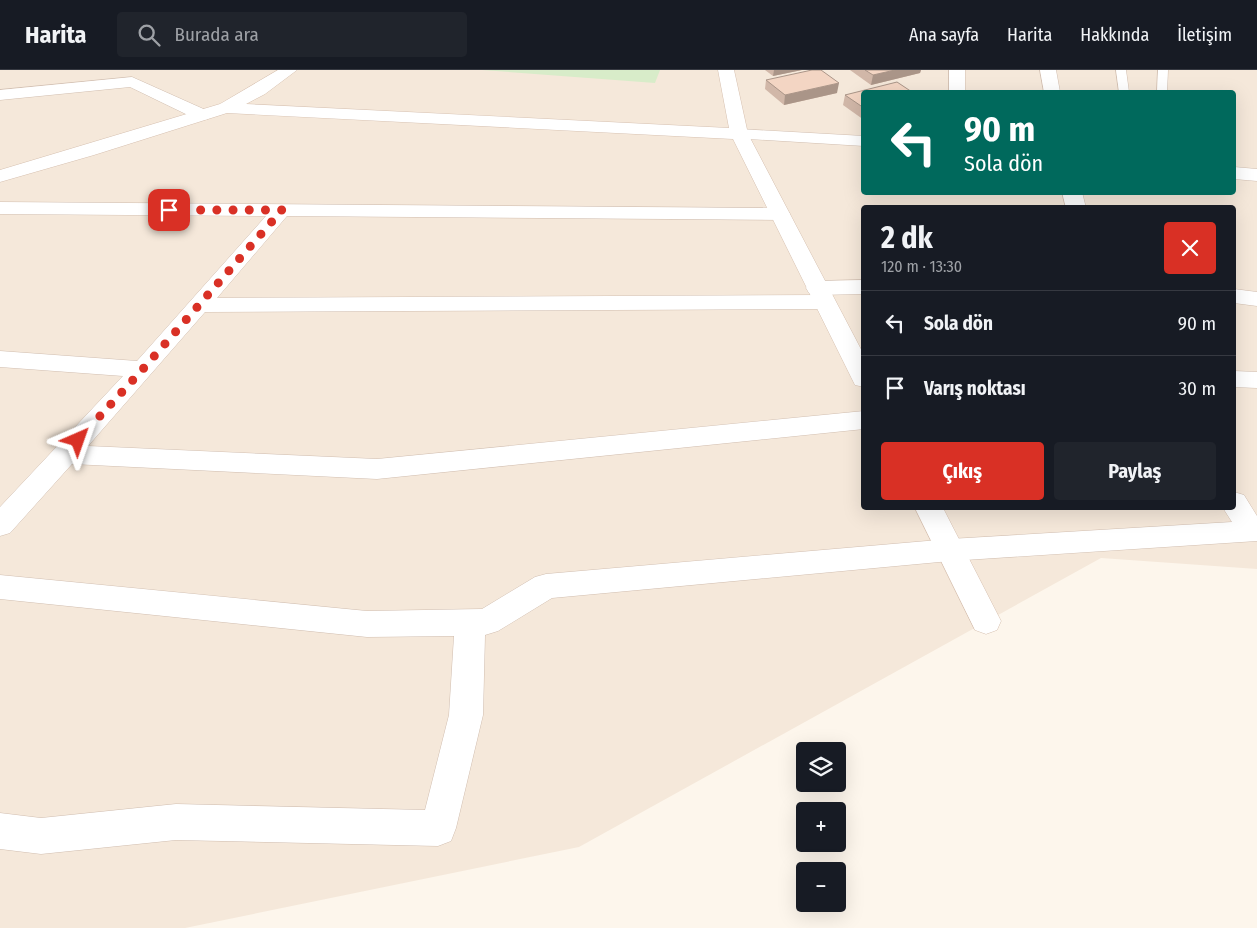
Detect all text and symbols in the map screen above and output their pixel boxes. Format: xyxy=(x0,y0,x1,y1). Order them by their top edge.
search box xyxy=(117,12,467,57)
text: Harita xyxy=(25,21,87,49)
icon: search xyxy=(135,21,163,49)
text: Burada ara xyxy=(175,23,259,46)
text: Ana sayfa xyxy=(909,24,979,46)
text: Harita xyxy=(1007,24,1052,46)
text: Hakkında xyxy=(1080,24,1149,46)
text: İletişim xyxy=(1177,24,1232,46)
text: 90 m xyxy=(964,108,1035,150)
icon: left xyxy=(881,110,946,175)
text: Sola dön xyxy=(964,150,1043,177)
pin xyxy=(148,189,190,231)
icon: arrive xyxy=(155,196,183,224)
text: 2 dk xyxy=(881,220,933,256)
button: close xyxy=(1164,222,1216,274)
text: 120 m · 13:30 xyxy=(881,257,962,276)
icon: left xyxy=(881,309,909,337)
text: Sola dön xyxy=(924,312,993,335)
text: 90 m xyxy=(1178,312,1216,335)
icon: arrive xyxy=(881,374,909,402)
text: Varış noktası xyxy=(924,377,1026,400)
text: 30 m xyxy=(1178,377,1216,400)
position arrow xyxy=(51,413,103,465)
button: Çıkış xyxy=(881,442,1044,500)
button: Paylaş xyxy=(1054,442,1216,500)
map controls xyxy=(796,742,846,912)
button: layers xyxy=(796,742,846,792)
button: + xyxy=(796,802,846,852)
button: − xyxy=(796,862,846,912)

